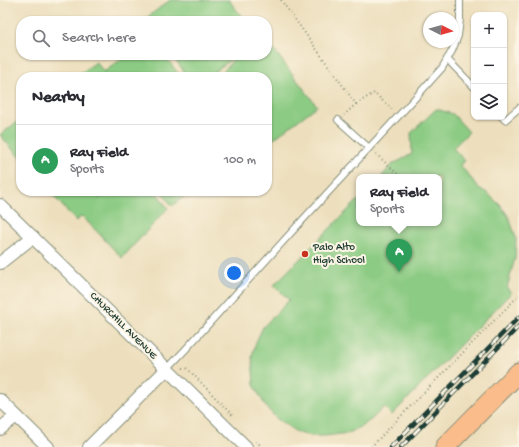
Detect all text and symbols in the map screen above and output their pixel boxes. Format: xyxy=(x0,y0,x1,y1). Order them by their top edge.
north arrow xyxy=(423,12,459,48)
map controls xyxy=(471,12,507,120)
button: + xyxy=(471,12,507,48)
search box xyxy=(16,16,272,60)
icon: search xyxy=(30,27,52,49)
text: Search here xyxy=(62,29,136,47)
button: − xyxy=(471,48,507,84)
button: layers xyxy=(471,84,507,120)
text: Nearby xyxy=(32,88,85,108)
text: Ray Field xyxy=(70,144,128,162)
text: A xyxy=(41,153,49,168)
text: 100 m xyxy=(224,153,256,168)
text: Sports xyxy=(70,162,104,177)
popup xyxy=(356,174,442,226)
text: Ray Field xyxy=(370,184,428,202)
text: Sports xyxy=(370,202,404,217)
pin: A xyxy=(386,239,412,272)
place label: Palo Alto High School xyxy=(312,242,366,267)
marker: Palo Alto High School xyxy=(300,249,310,259)
your location xyxy=(224,263,244,283)
street label: CHURCHILL AVENUE xyxy=(87,290,160,363)

